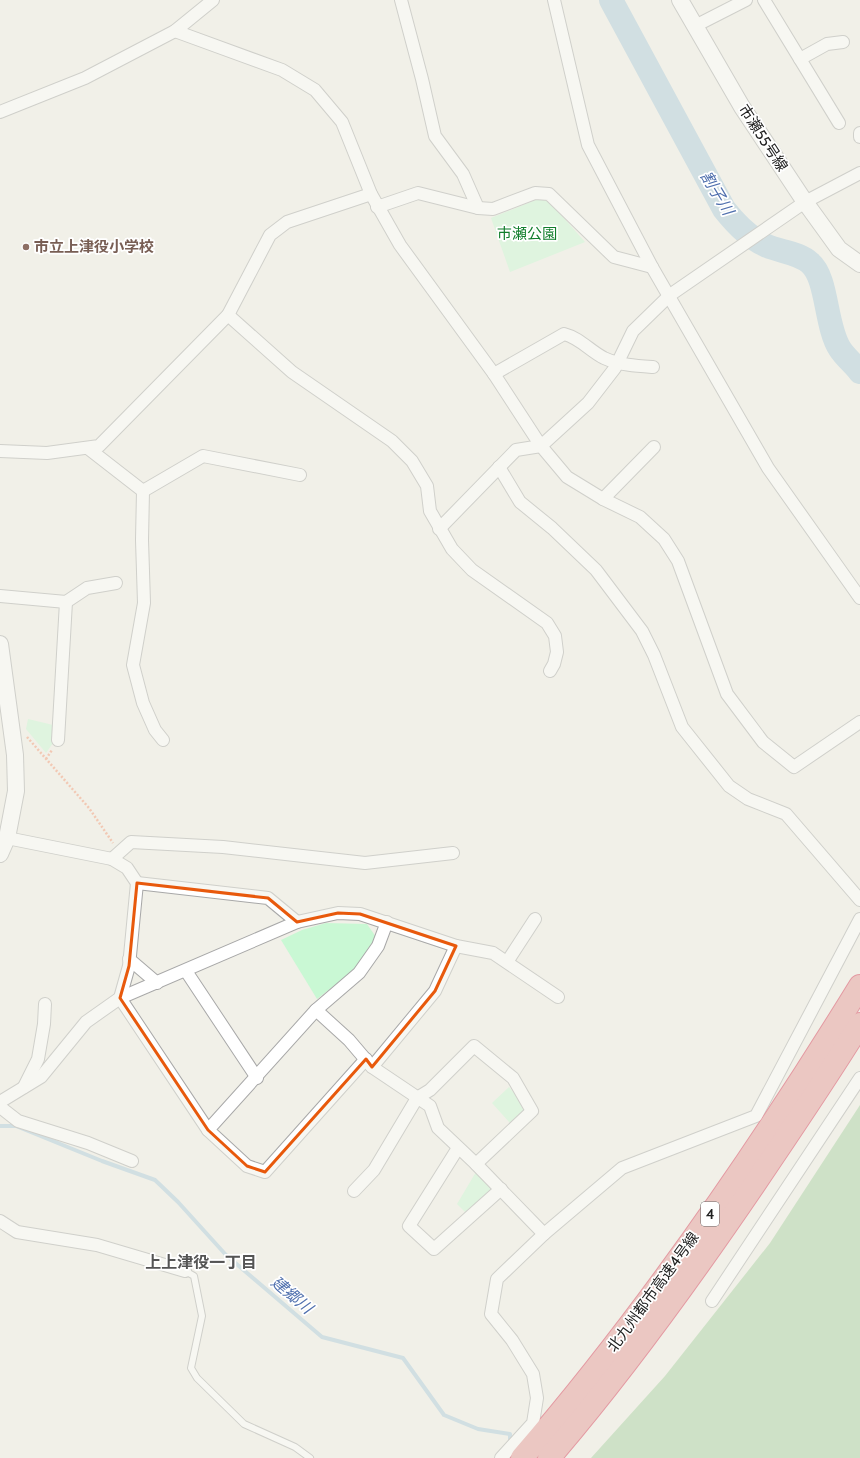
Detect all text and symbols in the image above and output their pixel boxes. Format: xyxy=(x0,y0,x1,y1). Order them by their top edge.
street label: 市瀬55号線 xyxy=(735,101,791,175)
water label: 割子川 xyxy=(696,168,739,220)
park label: 市瀬公園 xyxy=(497,225,557,243)
place label: 市立上津役小学校 xyxy=(34,238,154,256)
marker: 市立上津役小学校 xyxy=(21,242,31,252)
road number: 4 xyxy=(701,1202,719,1226)
street label: 北九州都市高速4号線 xyxy=(603,1229,703,1355)
district label: 上上津役一丁目 xyxy=(145,1253,257,1272)
water label: 建郷川 xyxy=(268,1272,318,1319)

